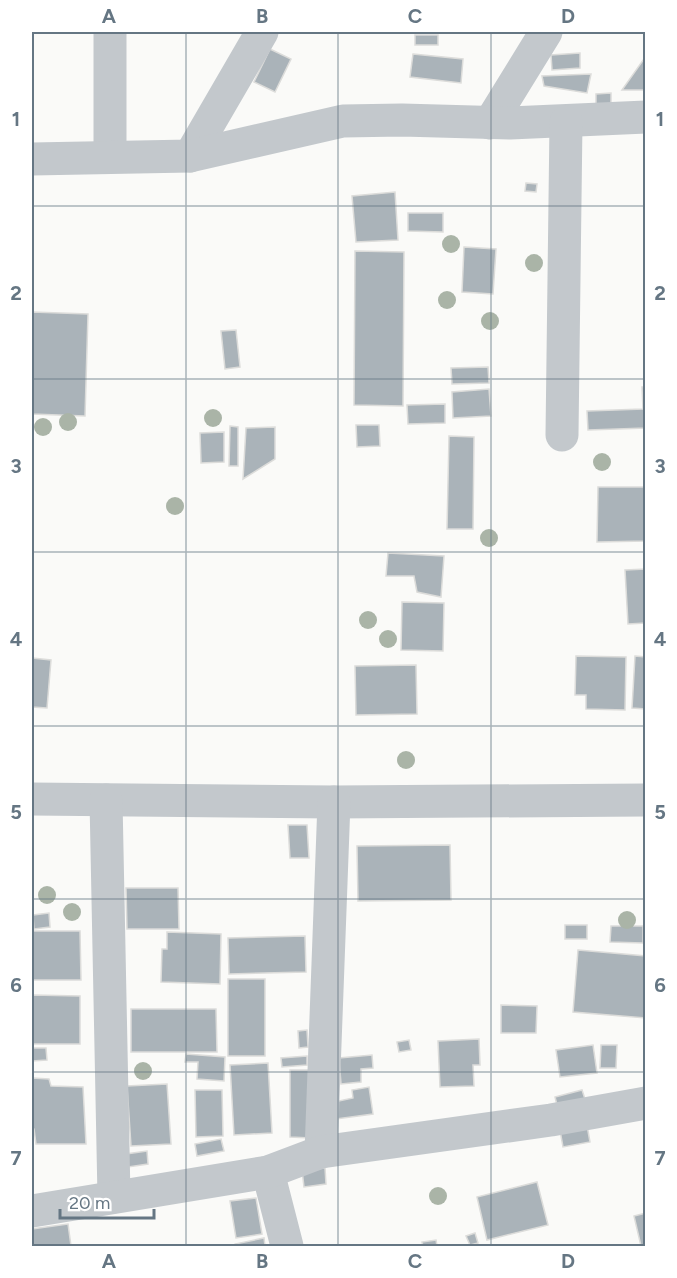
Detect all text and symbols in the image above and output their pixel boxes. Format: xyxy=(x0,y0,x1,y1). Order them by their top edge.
text: A xyxy=(102,4,117,28)
text: B xyxy=(256,4,268,28)
text: C xyxy=(408,4,422,28)
text: D xyxy=(561,4,575,28)
text: 1 xyxy=(12,107,20,131)
text: 1 xyxy=(656,107,664,131)
text: 2 xyxy=(10,281,22,305)
text: 2 xyxy=(654,281,666,305)
text: 3 xyxy=(10,454,22,478)
text: 3 xyxy=(654,454,666,478)
text: 4 xyxy=(10,627,23,651)
text: 4 xyxy=(654,627,667,651)
text: 5 xyxy=(10,800,22,824)
text: 5 xyxy=(654,800,666,824)
text: 6 xyxy=(10,973,22,997)
text: 6 xyxy=(654,973,666,997)
text: 7 xyxy=(10,1146,22,1170)
text: 7 xyxy=(654,1146,666,1170)
scale bar xyxy=(60,1182,154,1220)
text: 20 m xyxy=(69,1192,110,1214)
text: A xyxy=(102,1249,117,1273)
text: B xyxy=(256,1249,268,1273)
text: C xyxy=(408,1249,422,1273)
text: D xyxy=(561,1249,575,1273)

